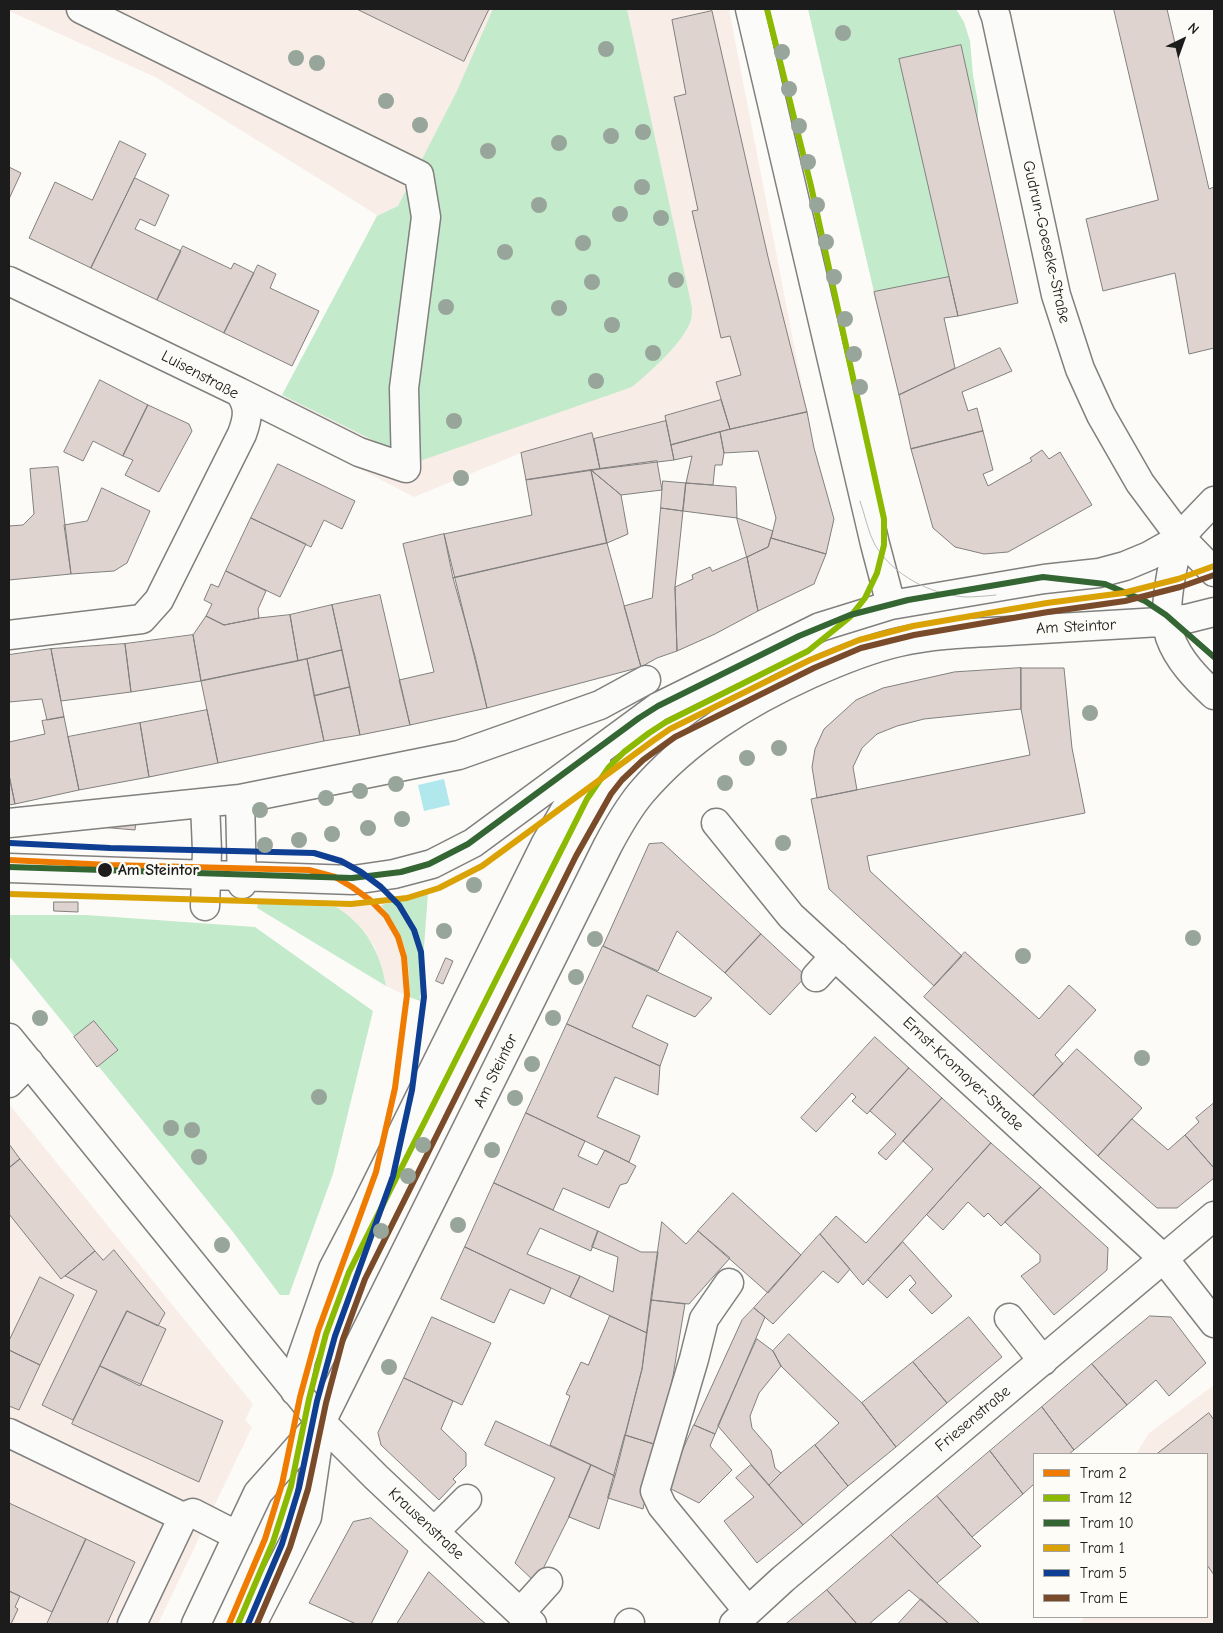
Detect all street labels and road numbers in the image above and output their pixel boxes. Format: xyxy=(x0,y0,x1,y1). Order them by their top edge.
street label: Gudrun-Goeseke-Straße xyxy=(1018,159,1074,325)
street label: Luisenstraße xyxy=(158,347,242,403)
street label: Am Steintor xyxy=(1035,615,1117,639)
street label: Ernst-Kromayer-Straße xyxy=(898,1013,1028,1135)
street label: Am Steintor xyxy=(470,1031,522,1111)
street label: Friesenstraße xyxy=(931,1382,1015,1456)
street label: Krausenstraße xyxy=(384,1484,468,1564)

